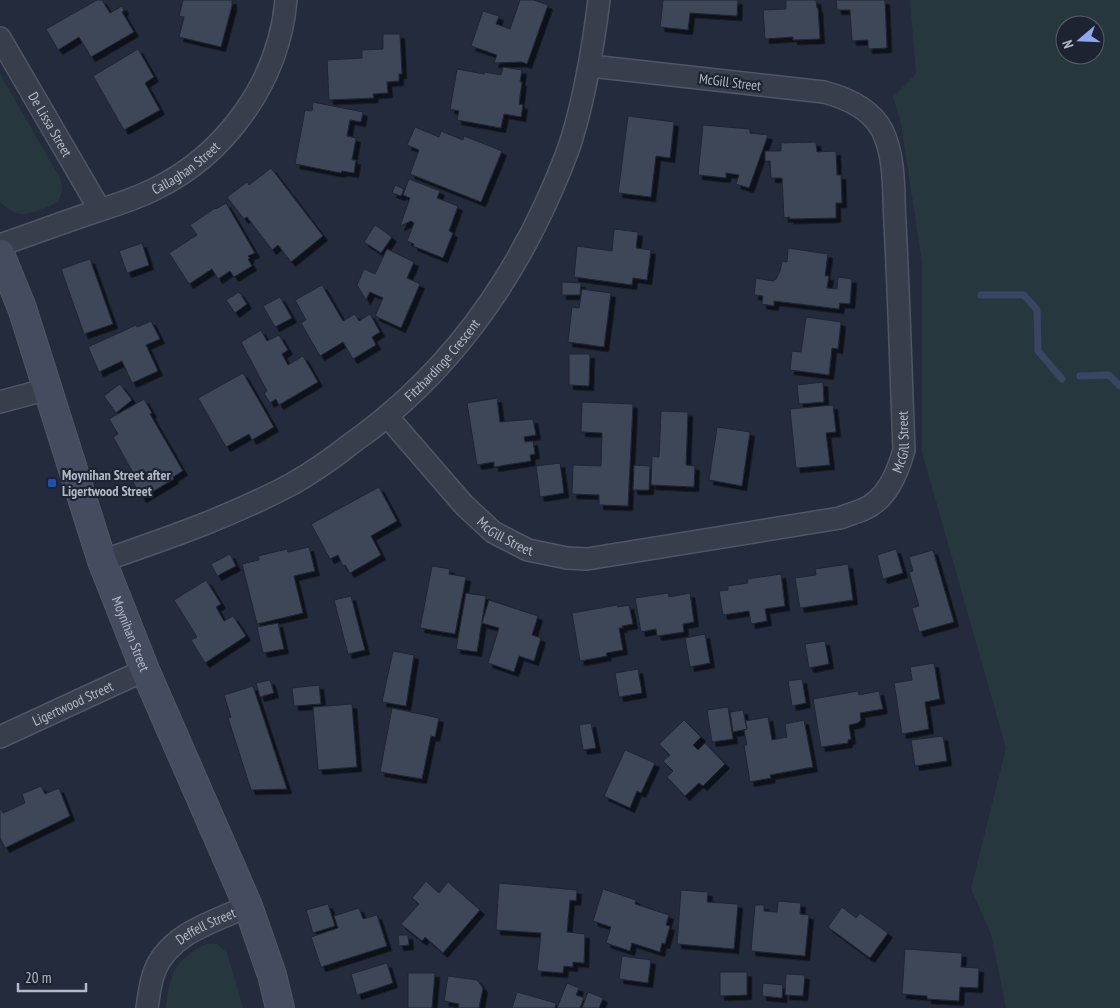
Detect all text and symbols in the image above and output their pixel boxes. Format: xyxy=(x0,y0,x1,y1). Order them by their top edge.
north arrow xyxy=(1055,15,1105,65)
text: N xyxy=(1058,38,1077,51)
street label: McGill Street xyxy=(698,69,762,95)
street label: De Lissa Street xyxy=(24,89,76,160)
street label: Callaghan Street xyxy=(148,138,224,198)
street label: Fitzhardinge Crescent xyxy=(401,315,484,405)
street label: McGill Street xyxy=(888,411,913,475)
place label: Moynihan Street after Ligertwood Street xyxy=(62,466,171,500)
marker: Moynihan Street after Ligertwood Street xyxy=(46,477,58,489)
street label: McGill Street xyxy=(473,513,534,560)
street label: Moynihan Street xyxy=(108,594,154,674)
street label: Ligertwood Street xyxy=(29,677,116,730)
street label: Deffell Street xyxy=(172,903,238,948)
scale bar xyxy=(18,960,85,992)
text: 20 m xyxy=(25,968,51,987)

